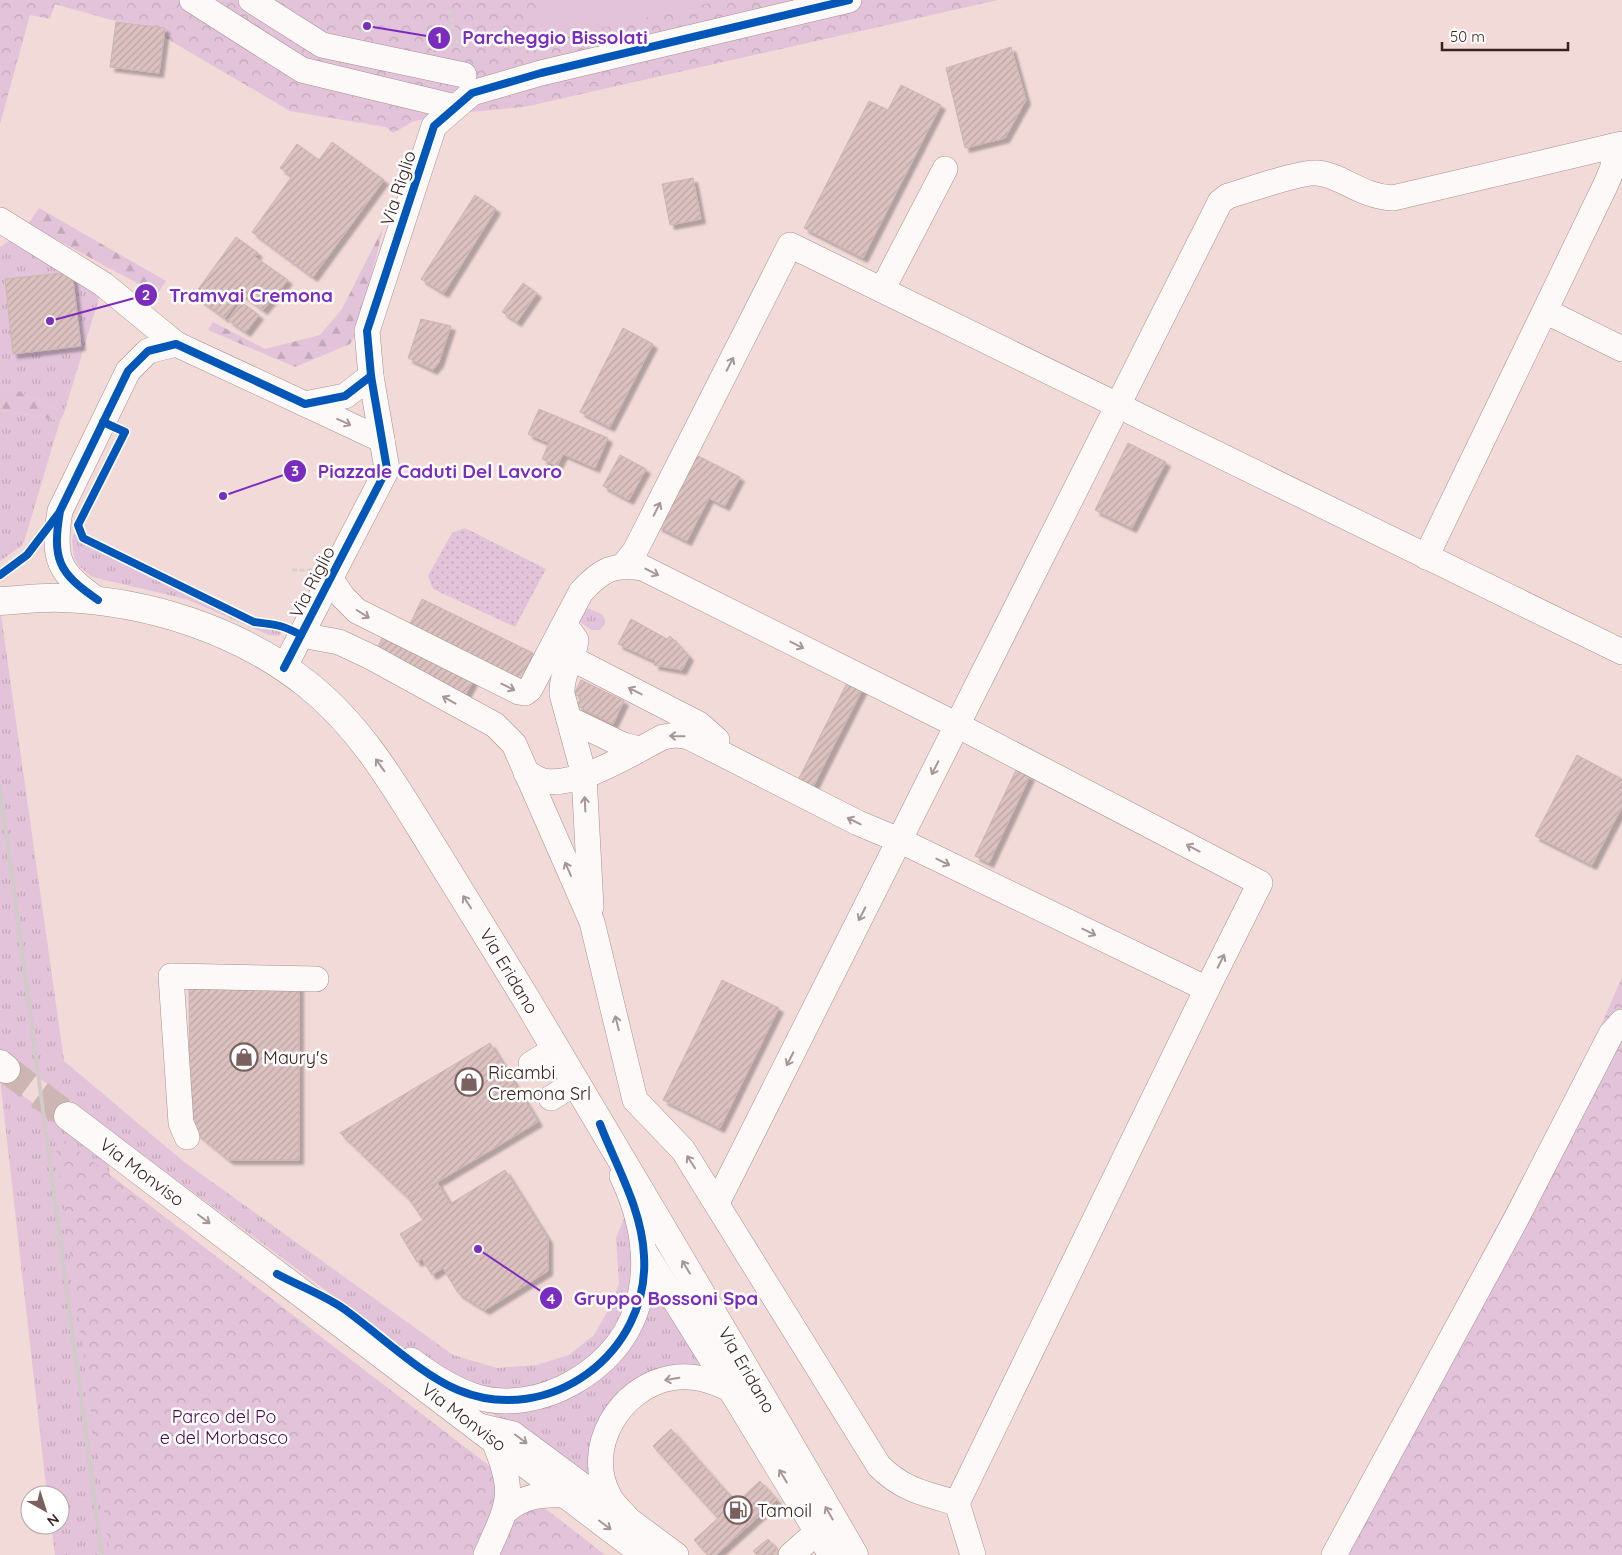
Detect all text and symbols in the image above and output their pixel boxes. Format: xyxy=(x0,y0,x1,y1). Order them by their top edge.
scale bar xyxy=(1442,20,1568,52)
callout: Parcheggio Bissolati xyxy=(427,21,657,55)
text: Parcheggio Bissolati xyxy=(462,25,648,49)
text: 50 m xyxy=(1450,27,1485,46)
text: 1 xyxy=(436,28,442,47)
street label: Via Riglio xyxy=(375,148,421,228)
callout: Tramvai Cremona xyxy=(134,278,343,312)
text: Tramvai Cremona xyxy=(169,283,333,307)
text: 2 xyxy=(142,285,150,304)
one-way arrow xyxy=(726,357,735,372)
one-way arrow xyxy=(336,417,351,427)
callout: Piazzale Caduti Del Lavoro xyxy=(283,454,572,488)
text: Piazzale Caduti Del Lavoro xyxy=(318,459,562,483)
text: 3 xyxy=(291,461,299,480)
one-way arrow xyxy=(652,502,662,517)
street label: Via Riglio xyxy=(284,542,340,622)
one-way arrow xyxy=(644,567,659,577)
one-way arrow xyxy=(356,608,370,619)
one-way arrow xyxy=(789,641,804,650)
one-way arrow xyxy=(500,683,515,692)
one-way arrow xyxy=(628,686,643,695)
one-way arrow xyxy=(442,695,457,705)
one-way arrow xyxy=(670,732,686,741)
one-way arrow xyxy=(375,758,385,772)
one-way arrow xyxy=(930,761,940,776)
one-way arrow xyxy=(581,796,590,812)
one-way arrow xyxy=(847,816,862,825)
one-way arrow xyxy=(1186,843,1201,852)
one-way arrow xyxy=(935,857,950,867)
one-way arrow xyxy=(563,862,573,877)
one-way arrow xyxy=(462,895,472,909)
one-way arrow xyxy=(857,906,866,921)
street label: Via Eridano xyxy=(474,924,544,1018)
one-way arrow xyxy=(1082,927,1097,937)
one-way arrow xyxy=(1216,953,1226,968)
one-way arrow xyxy=(612,1016,621,1032)
shop icon: Maury's xyxy=(229,1042,259,1072)
place label: Maury's xyxy=(263,1046,328,1069)
one-way arrow xyxy=(784,1051,794,1066)
place label: Ricambi Cremona Srl xyxy=(488,1061,591,1105)
shop icon: Ricambi Cremona Srl xyxy=(454,1067,484,1097)
street label: Via Monviso xyxy=(95,1133,189,1211)
one-way arrow xyxy=(686,1155,696,1169)
one-way arrow xyxy=(197,1214,211,1224)
one-way arrow xyxy=(680,1260,690,1274)
callout: Gruppo Bossoni Spa xyxy=(538,1281,768,1315)
text: Gruppo Bossoni Spa xyxy=(574,1286,758,1310)
text: 4 xyxy=(547,1289,556,1308)
street label: Via Eridano xyxy=(713,1323,781,1417)
one-way arrow xyxy=(664,1374,680,1384)
street label: Via Monviso xyxy=(417,1378,511,1456)
park label: Parco del Po e del Morbasco xyxy=(160,1405,288,1449)
one-way arrow xyxy=(514,1434,528,1444)
one-way arrow xyxy=(778,1469,788,1483)
north arrow xyxy=(20,1485,70,1535)
fuel station icon: Tamoil xyxy=(723,1495,753,1525)
place label: Tamoil xyxy=(757,1499,812,1522)
one-way arrow xyxy=(824,1506,834,1520)
text: N xyxy=(44,1510,63,1530)
one-way arrow xyxy=(598,1519,611,1530)

